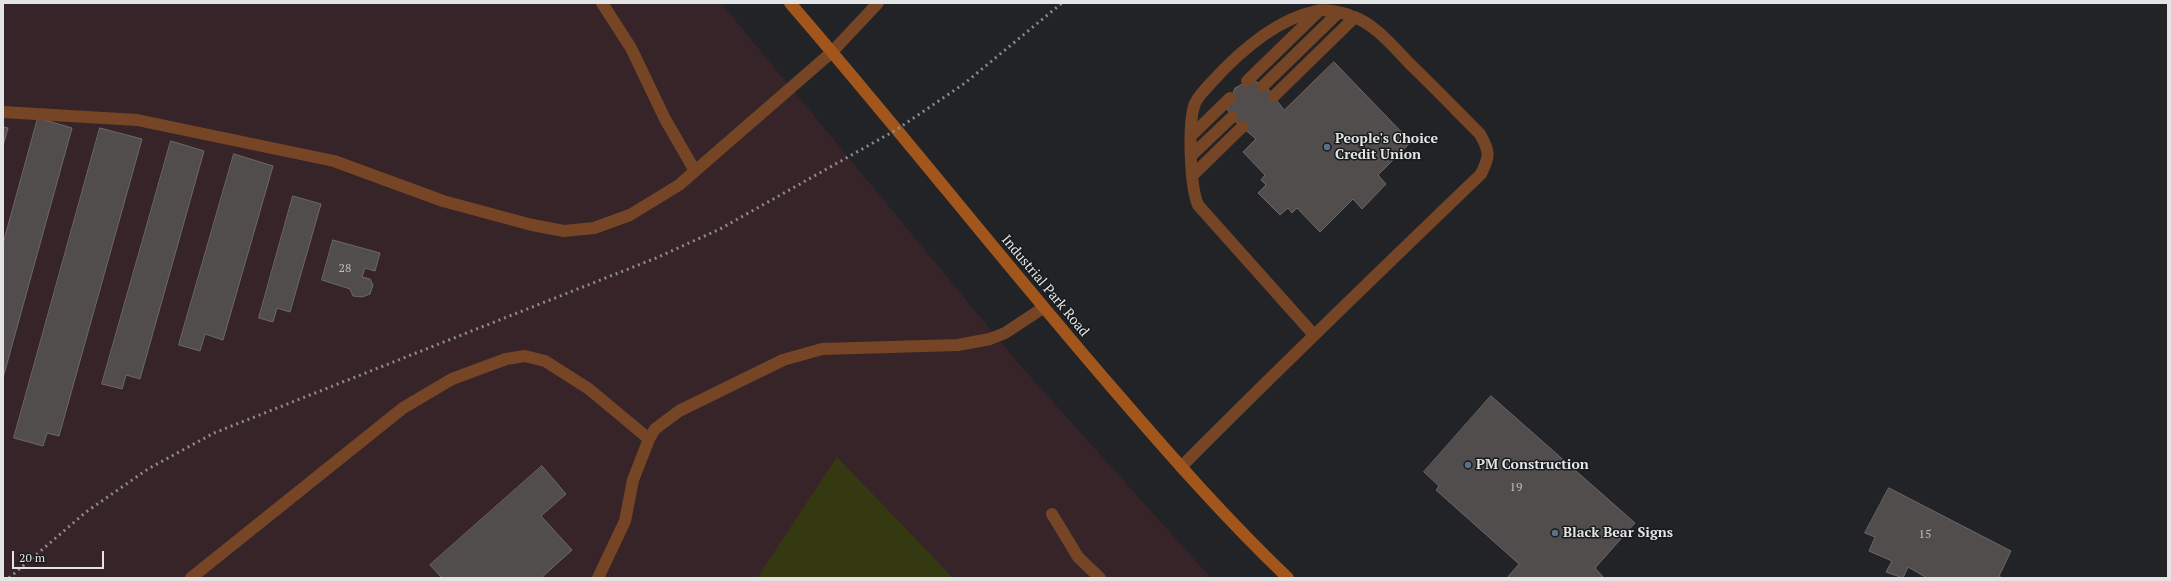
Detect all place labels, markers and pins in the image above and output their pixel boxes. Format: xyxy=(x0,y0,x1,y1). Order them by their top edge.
place label: People's Choice Credit Union xyxy=(1335,131,1438,164)
marker: People's Choice Credit Union xyxy=(1322,142,1332,152)
place label: PM Construction xyxy=(1476,457,1589,473)
marker: PM Construction xyxy=(1463,460,1473,470)
place label: Black Bear Signs xyxy=(1563,525,1673,541)
marker: Black Bear Signs xyxy=(1550,528,1560,538)

